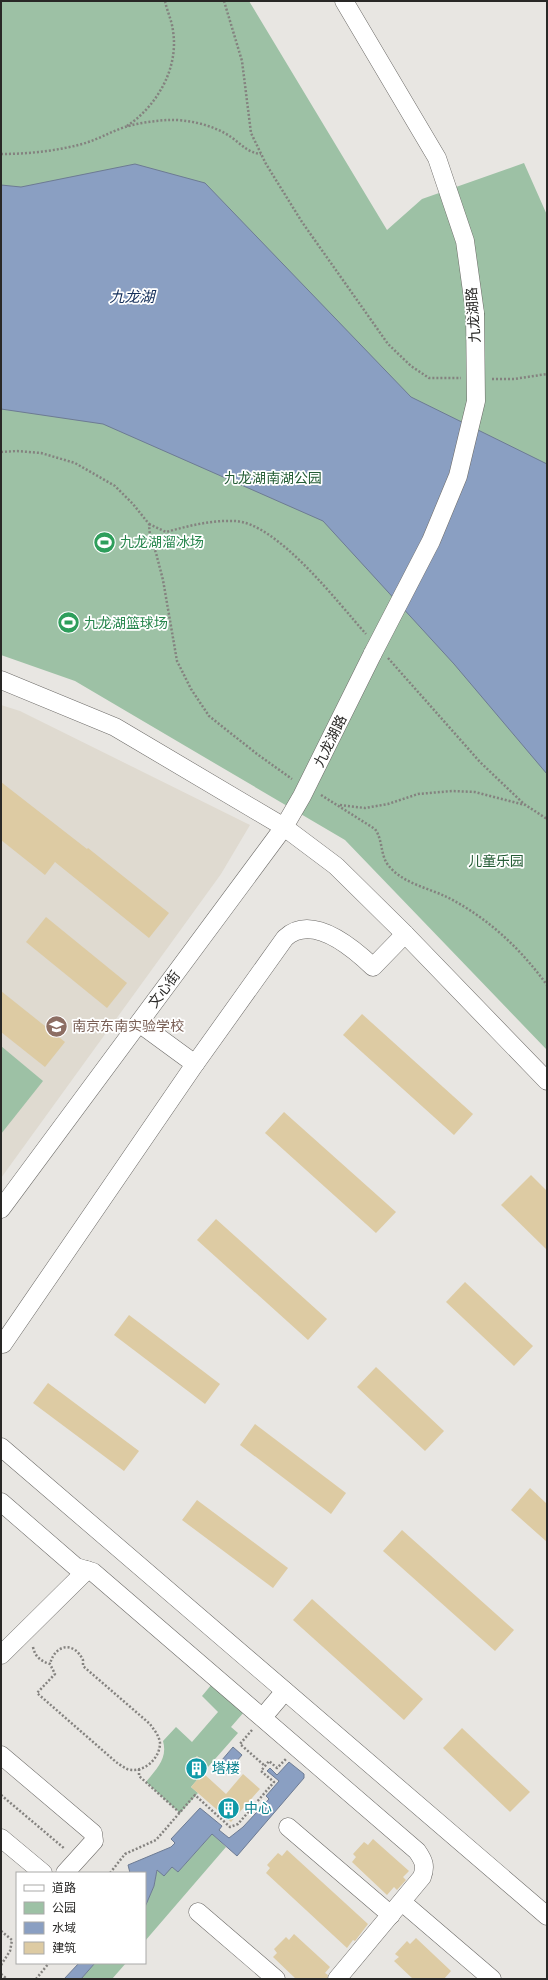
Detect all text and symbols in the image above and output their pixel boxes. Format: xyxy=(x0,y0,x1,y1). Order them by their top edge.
street label: 九龙湖路 xyxy=(462,286,484,344)
water label: 九龙湖 xyxy=(109,288,156,306)
park label: 九龙湖南湖公园 xyxy=(224,469,322,487)
sports icon: 九龙湖溜冰场 xyxy=(92,529,118,555)
place label: 九龙湖溜冰场 xyxy=(120,533,204,551)
sports icon: 九龙湖篮球场 xyxy=(56,610,82,636)
place label: 九龙湖篮球场 xyxy=(84,614,168,632)
street label: 九龙湖路 xyxy=(310,712,350,770)
park label: 儿童乐园 xyxy=(468,852,524,870)
street label: 文心街 xyxy=(144,967,184,1011)
school or university icon: 南京东南实验学校 xyxy=(43,1013,69,1039)
place label: 南京东南实验学校 xyxy=(72,1017,184,1035)
building icon: 塔楼 xyxy=(184,1755,210,1781)
place label: 塔楼 xyxy=(212,1759,240,1777)
building icon: 中心 xyxy=(216,1795,242,1821)
place label: 中心 xyxy=(244,1799,272,1817)
legend xyxy=(16,1872,146,1964)
text: 道路 xyxy=(52,1880,76,1895)
text: 公园 xyxy=(52,1900,76,1915)
text: 水域 xyxy=(52,1920,76,1935)
text: 建筑 xyxy=(52,1940,76,1955)

